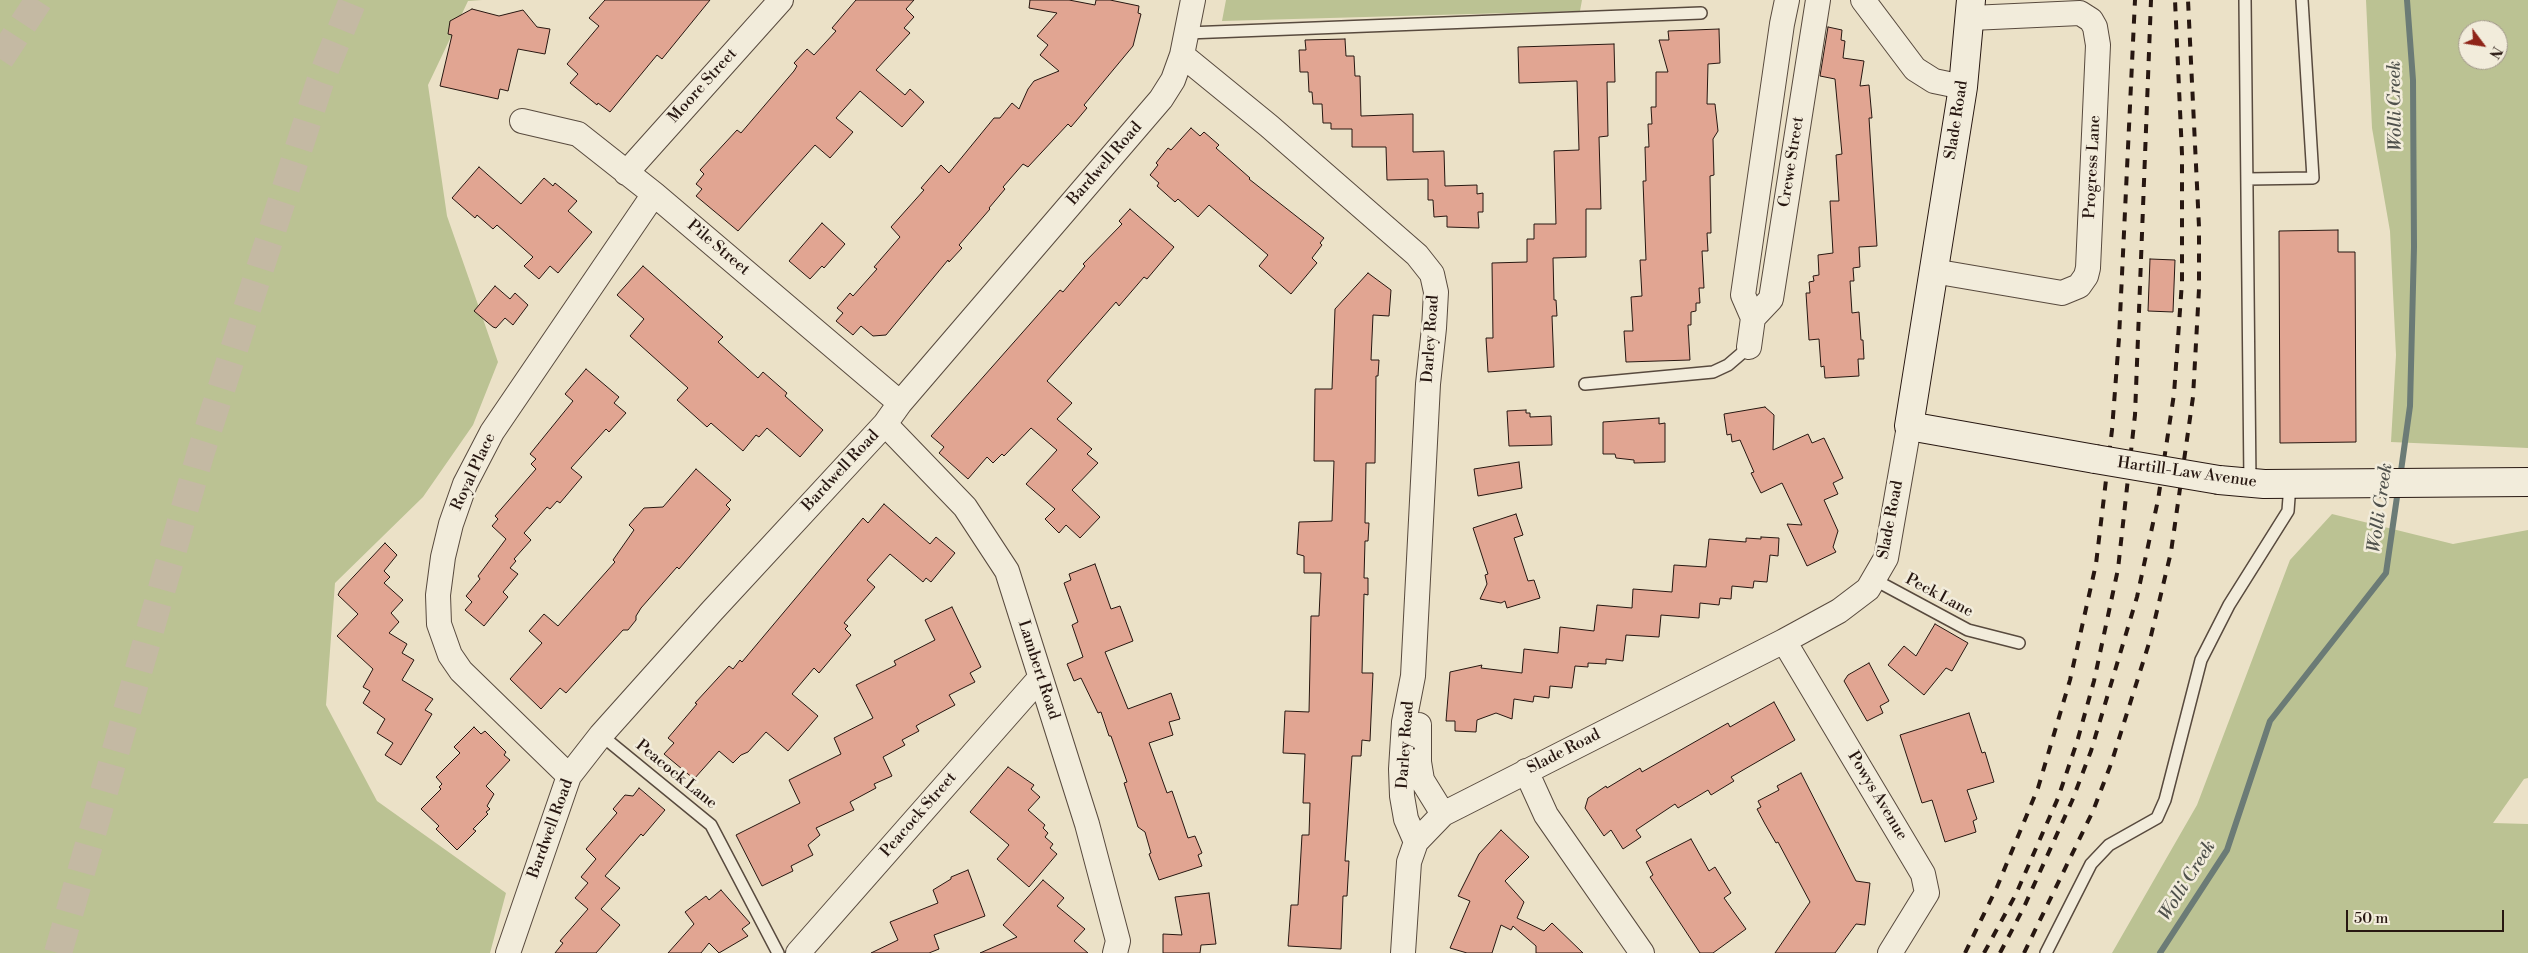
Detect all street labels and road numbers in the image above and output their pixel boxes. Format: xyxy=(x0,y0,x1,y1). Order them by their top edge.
street label: Moore Street xyxy=(665,45,741,127)
street label: Slade Road xyxy=(1941,79,1973,161)
street label: Crewe Street xyxy=(1775,115,1809,209)
street label: Progress Lane xyxy=(2081,115,2105,219)
street label: Bardwell Road xyxy=(1064,118,1146,210)
street label: Pile Street xyxy=(683,216,753,280)
street label: Darley Road xyxy=(1418,294,1444,384)
street label: Bardwell Road xyxy=(798,426,884,516)
street label: Royal Place xyxy=(448,430,500,514)
street label: Hartill-Law Avenue xyxy=(2116,454,2258,492)
street label: Slade Road xyxy=(1874,479,1908,561)
street label: Peck Lane xyxy=(1902,570,1976,622)
street label: Lambert Road xyxy=(1013,618,1063,722)
street label: Darley Road xyxy=(1393,700,1419,790)
street label: Slade Road xyxy=(1524,725,1604,779)
street label: Peacock Lane xyxy=(631,736,721,814)
street label: Powys Avenue xyxy=(1843,748,1911,844)
street label: Peacock Street xyxy=(877,769,961,861)
street label: Bardwell Road xyxy=(524,777,578,881)

